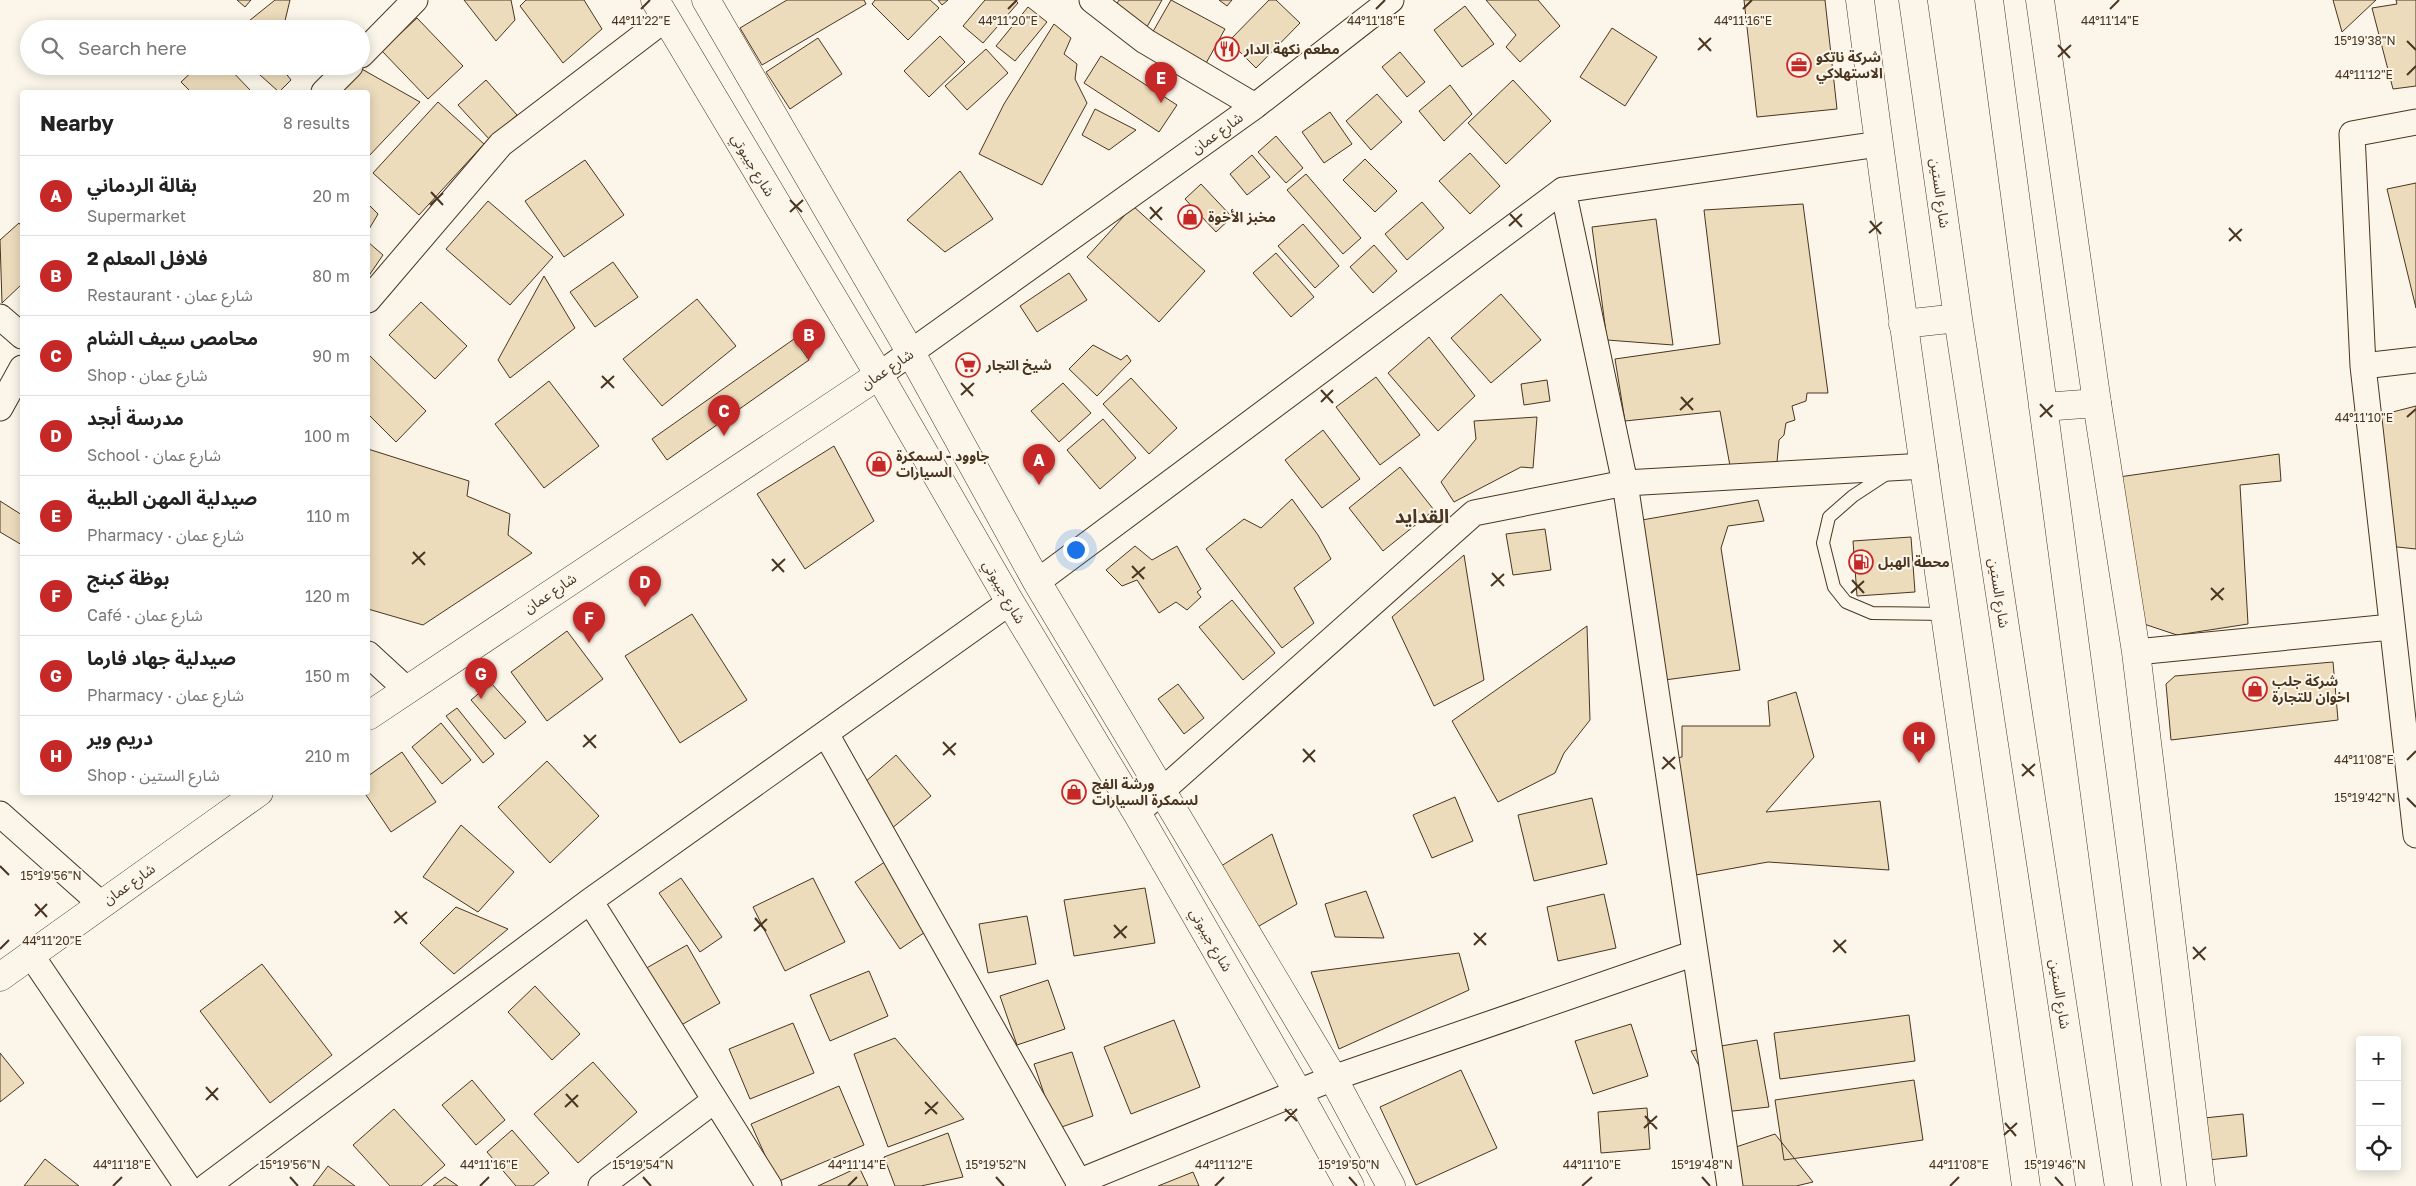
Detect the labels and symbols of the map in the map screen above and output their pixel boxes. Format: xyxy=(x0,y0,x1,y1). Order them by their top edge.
text: 44°11'22"E xyxy=(612,13,670,28)
text: 44°11'20"E xyxy=(978,13,1038,28)
text: 44°11'18"E xyxy=(1347,13,1405,28)
text: 44°11'16"E xyxy=(1714,13,1772,28)
text: 44°11'14"E xyxy=(2081,13,2139,28)
text: 15°19'38"N xyxy=(2334,33,2396,48)
restaurant icon: مطعم نكهة الدار xyxy=(1214,36,1240,62)
place label: مطعم نكهة الدار xyxy=(1243,40,1340,60)
place label: شركة ناتكو الاستهلاكي xyxy=(1816,48,1883,84)
office icon: شركة ناتكو الاستهلاكي xyxy=(1786,52,1812,78)
pin: E xyxy=(1145,62,1177,103)
text: 44°11'12"E xyxy=(2335,67,2393,82)
street label: شارع عمان xyxy=(1188,108,1248,159)
street label: شارع جيبوتي xyxy=(725,130,779,201)
street label: شارع الستين xyxy=(1924,157,1954,229)
shop icon: مخبز الأخوة xyxy=(1177,204,1203,230)
place label: مخبز الأخوة xyxy=(1208,208,1276,226)
pin: B xyxy=(793,319,825,360)
street label: شارع عمان xyxy=(857,345,918,395)
supermarket icon: شيخ التجار xyxy=(955,352,981,378)
place label: شيخ التجار xyxy=(985,356,1052,375)
pin: C xyxy=(708,395,740,436)
text: 44°11'10"E xyxy=(2335,410,2393,425)
pin: A xyxy=(1023,444,1055,485)
place label: جاوود - لسمكرة السيارات xyxy=(896,447,990,481)
shop icon: جاوود - لسمكرة السيارات xyxy=(866,451,892,477)
district label: القدايد xyxy=(1395,504,1449,527)
your location xyxy=(1063,537,1089,563)
fuel station icon: محطة الهبل xyxy=(1848,549,1874,575)
place label: محطة الهبل xyxy=(1878,553,1950,570)
street label: شارع جيبوتي xyxy=(977,557,1029,628)
street label: شارع الستين xyxy=(1983,557,2013,629)
pin: D xyxy=(629,566,661,607)
street label: شارع عمان xyxy=(520,569,581,619)
pin: F xyxy=(573,602,605,643)
pin: G xyxy=(465,658,497,699)
place label: شركة جلب اخوان للتجارة xyxy=(2272,672,2350,706)
shop icon: شركة جلب اخوان للتجارة xyxy=(2242,676,2268,702)
pin: H xyxy=(1903,722,1935,763)
text: 44°11'08"E xyxy=(2334,752,2394,767)
place label: ورشة الفج لسمكرة السيارات xyxy=(1092,775,1198,809)
shop icon: ورشة الفج لسمكرة السيارات xyxy=(1061,779,1087,805)
text: 15°19'42"N xyxy=(2334,790,2396,805)
street label: شارع عمان xyxy=(99,860,160,910)
text: 15°19'56"N xyxy=(20,868,82,883)
street label: شارع جيبوتي xyxy=(1184,905,1236,976)
text: 44°11'20"E xyxy=(22,933,82,948)
street label: شارع الستين xyxy=(2044,958,2074,1030)
text: 44°11'18"E xyxy=(93,1157,151,1172)
text: 15°19'56"N xyxy=(259,1157,321,1172)
text: 44°11'16"E xyxy=(460,1157,518,1172)
text: 15°19'54"N xyxy=(612,1157,674,1172)
text: 44°11'14"E xyxy=(828,1157,886,1172)
text: 15°19'52"N xyxy=(966,1157,1026,1172)
text: 44°11'12"E xyxy=(1195,1157,1253,1172)
text: 15°19'50"N xyxy=(1318,1157,1380,1172)
text: 44°11'10"E xyxy=(1563,1157,1621,1172)
text: 15°19'48"N xyxy=(1671,1157,1733,1172)
text: 44°11'08"E xyxy=(1929,1157,1989,1172)
text: 15°19'46"N xyxy=(2024,1157,2086,1172)

